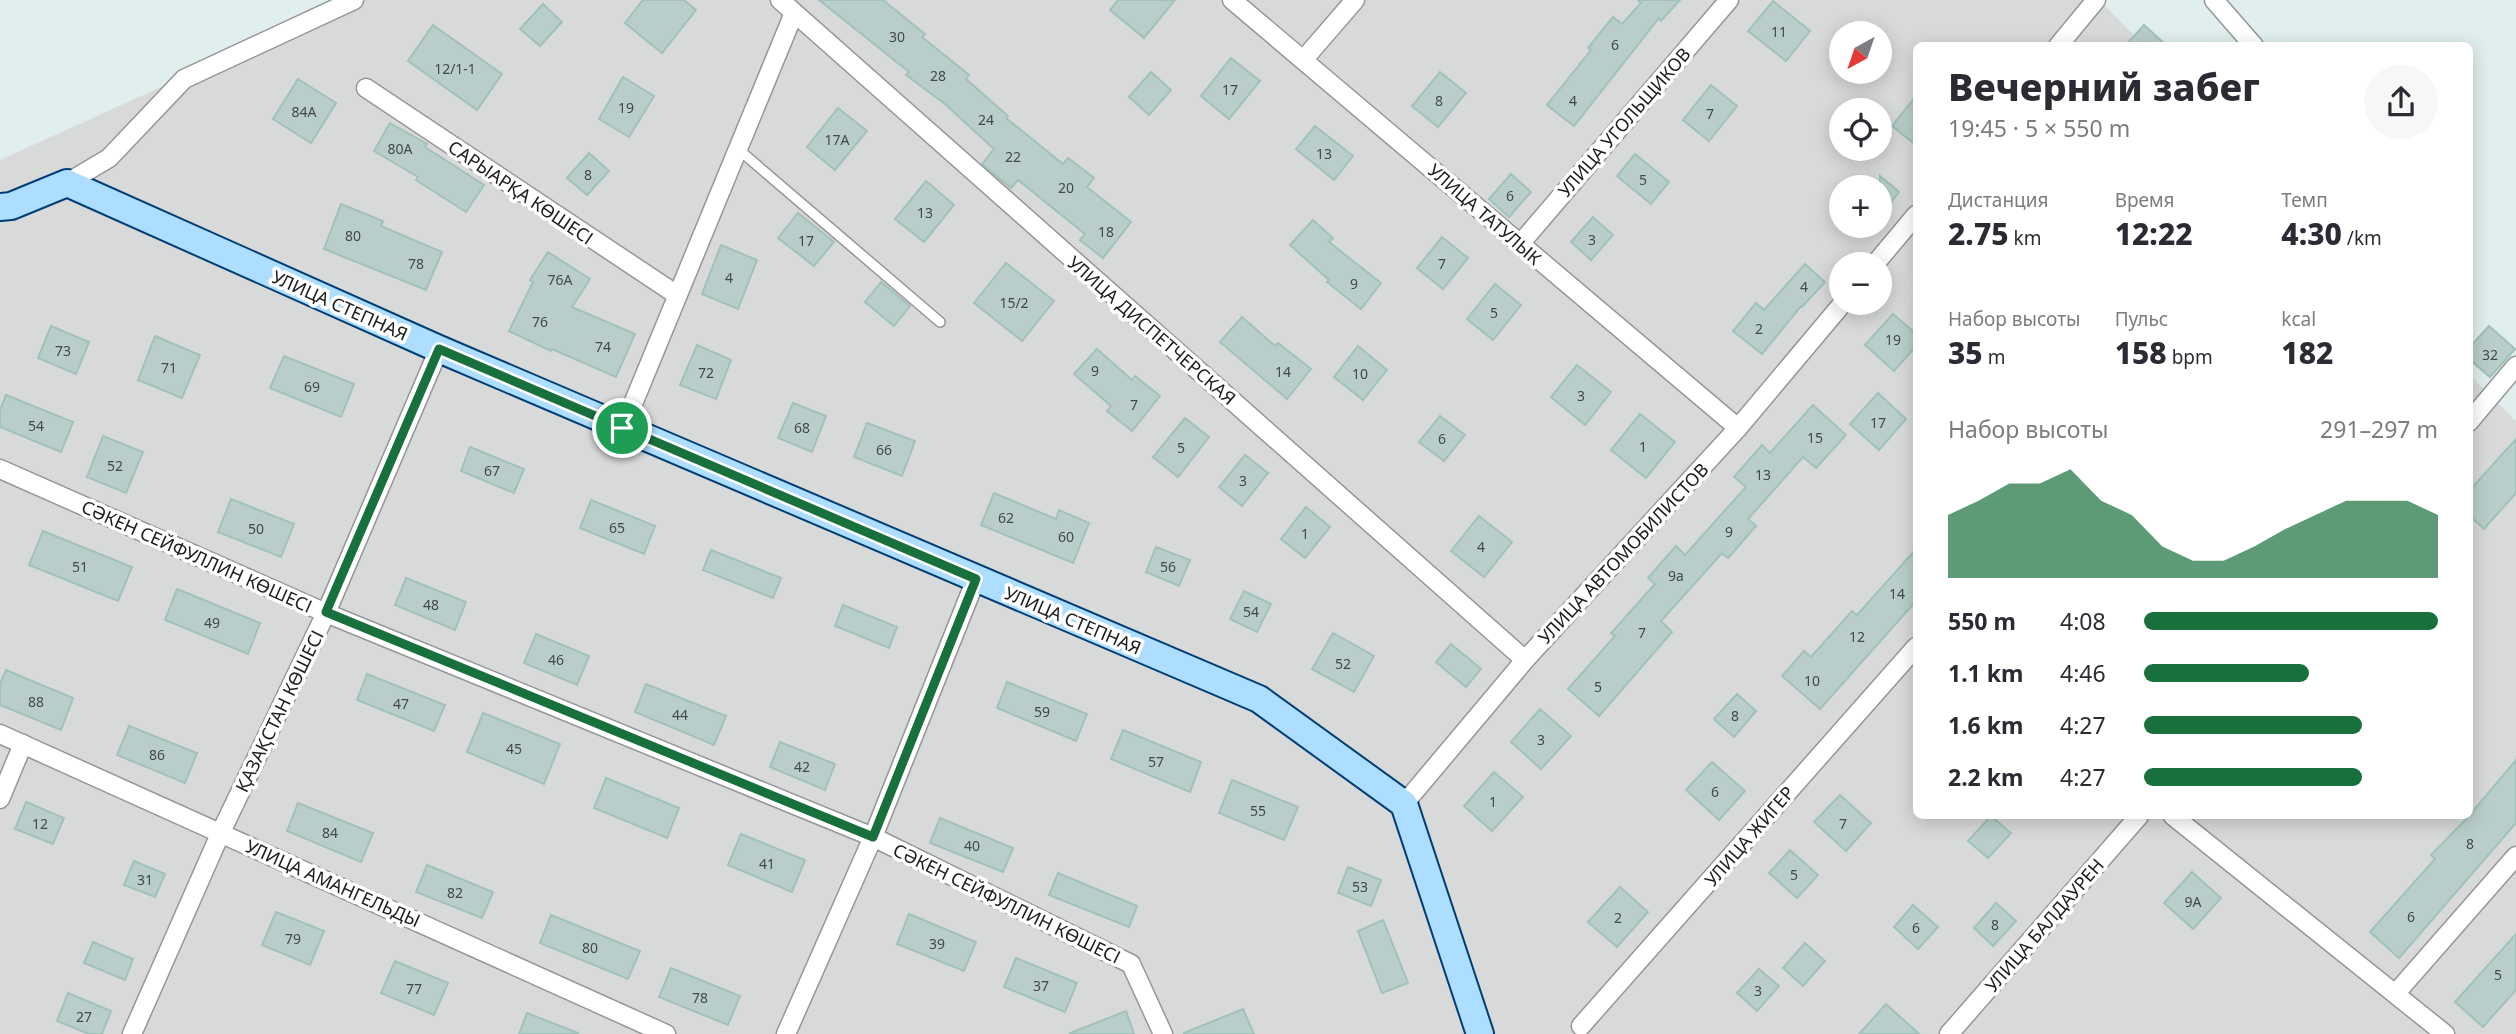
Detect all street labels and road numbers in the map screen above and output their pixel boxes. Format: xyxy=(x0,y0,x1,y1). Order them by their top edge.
street label: УЛИЦА УГОЛЬЩИКОВ xyxy=(1552,42,1696,202)
street label: САРЫАРҚА КӨШЕСІ xyxy=(444,135,598,249)
street label: УЛИЦА ТАТУЛЫК xyxy=(1423,158,1547,270)
street label: УЛИЦА ДИСПЕТЧЕРСКАЯ xyxy=(1063,250,1241,410)
street label: УЛИЦА СТЕПНАЯ xyxy=(268,264,412,346)
street label: УЛИЦА АВТОМОБИЛИСТОВ xyxy=(1533,457,1713,649)
street label: СӘКЕН СЕЙФУЛЛИН КӨШЕСІ xyxy=(78,494,316,618)
street label: УЛИЦА СТЕПНАЯ xyxy=(1001,580,1145,660)
street label: ҚАЗАҚСТАН КӨШЕСІ xyxy=(229,626,329,796)
street label: УЛИЦА ЖИГЕР xyxy=(1699,781,1799,891)
street label: УЛИЦА АМАНГЕЛЬДЫ xyxy=(242,834,424,932)
street label: СӘКЕН СЕЙФУЛЛИН КӨШЕСІ xyxy=(889,837,1125,969)
street label: УЛИЦА БАЛДАУРЕН xyxy=(1979,853,2109,997)

